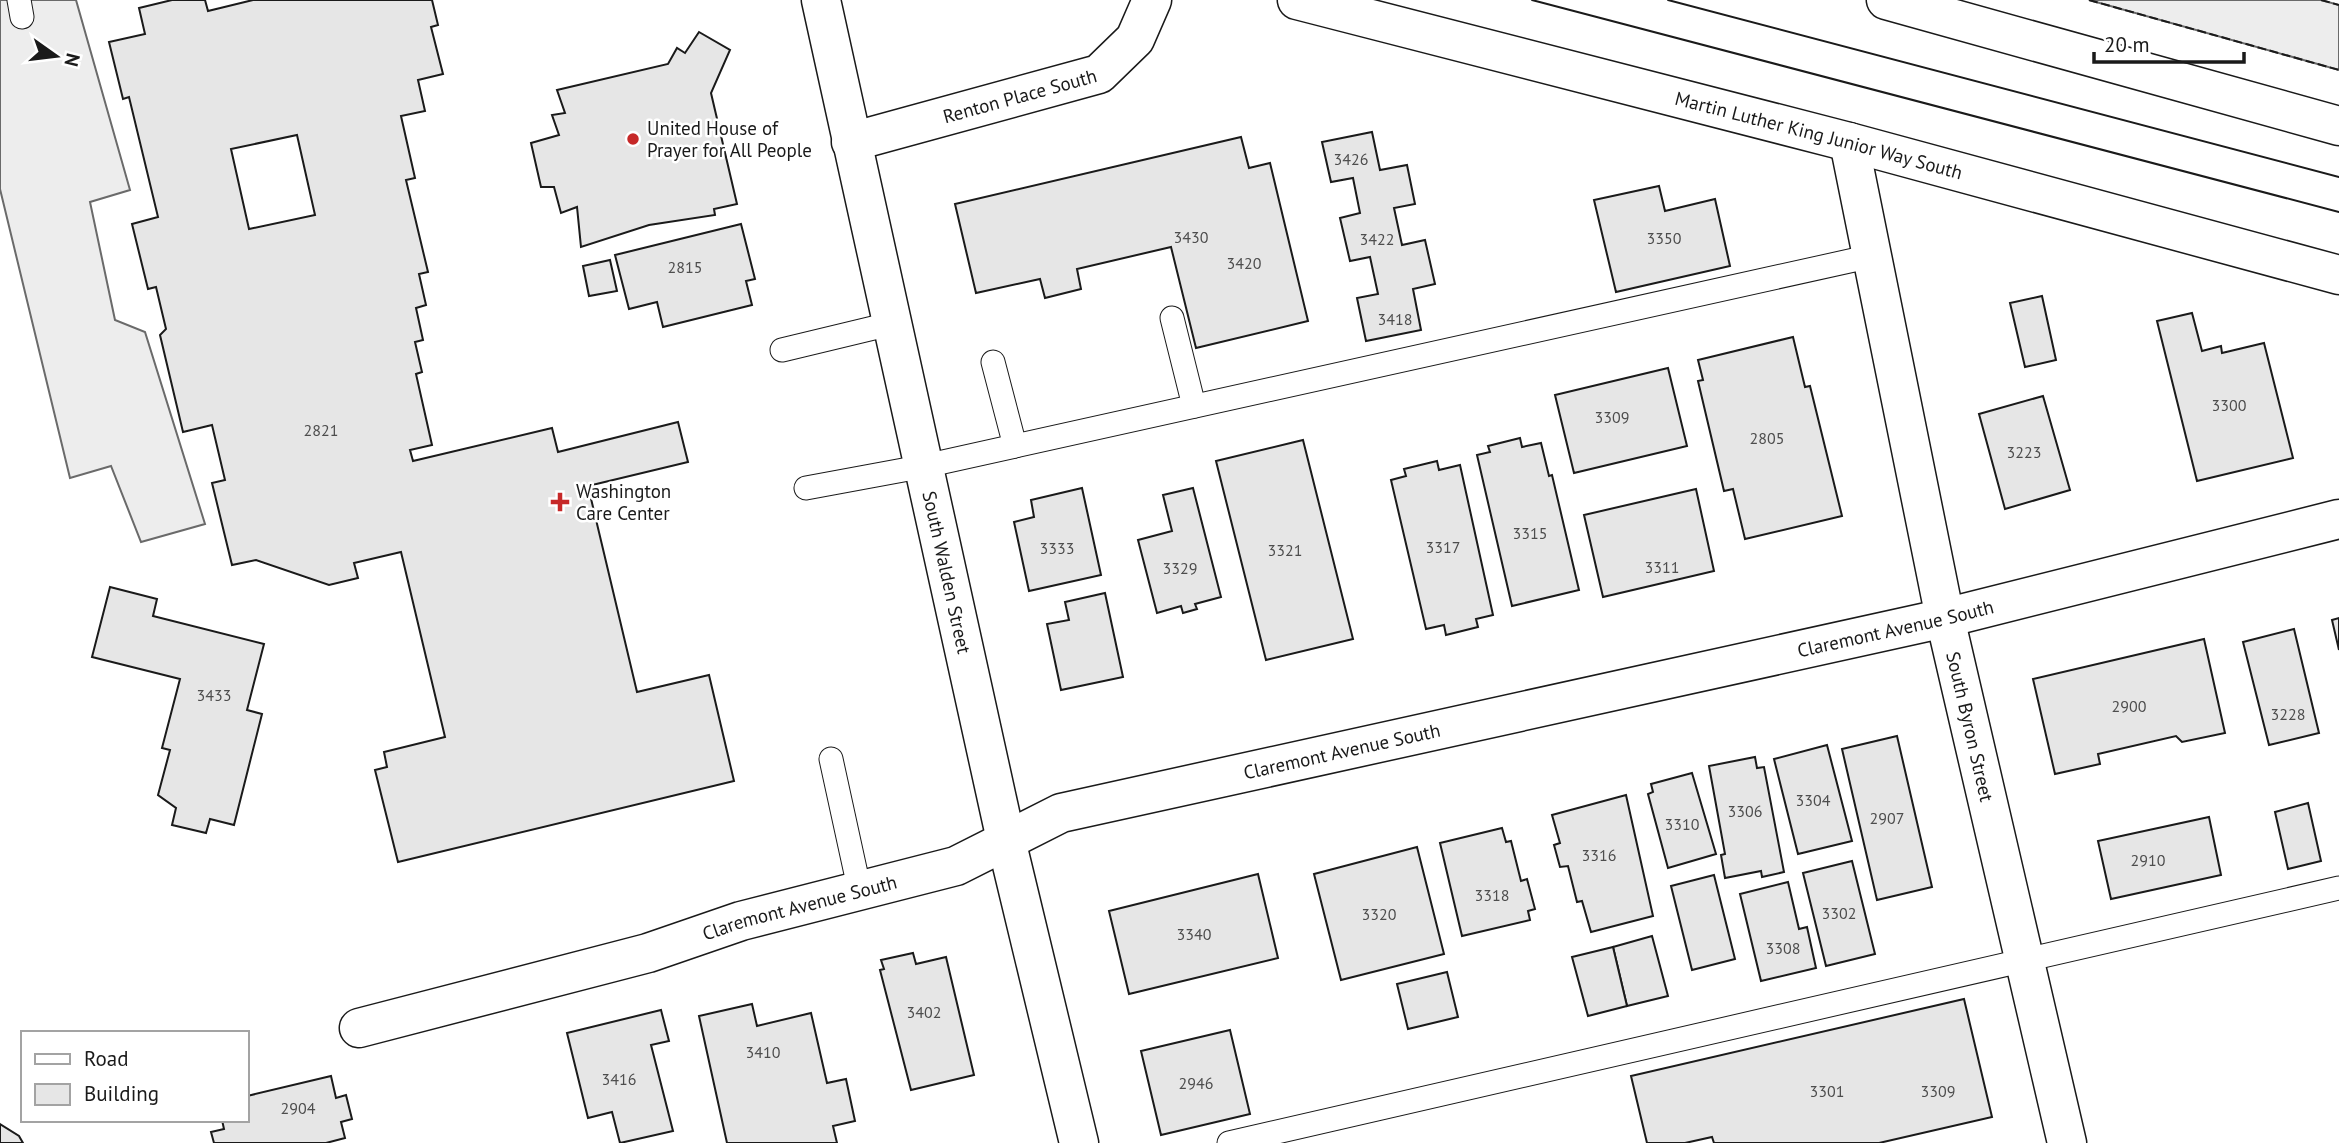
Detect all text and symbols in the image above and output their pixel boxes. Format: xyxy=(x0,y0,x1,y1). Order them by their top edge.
north arrow xyxy=(21,21,91,91)
scale bar xyxy=(2094,21,2244,65)
text: 20 m xyxy=(2104,31,2150,58)
text: N xyxy=(59,51,86,69)
street label: Renton Place South xyxy=(940,63,1099,128)
street label: Martin Luther King Junior Way South xyxy=(1673,86,1965,184)
place label: United House of Prayer for All People xyxy=(647,116,812,162)
marker: United House of Prayer for All People xyxy=(625,131,641,147)
house number: 3426 xyxy=(1334,149,1368,169)
house number: 3430 xyxy=(1174,227,1209,247)
house number: 3350 xyxy=(1647,228,1682,248)
house number: 3422 xyxy=(1360,229,1394,249)
house number: 3420 xyxy=(1227,253,1262,273)
house number: 2815 xyxy=(668,257,702,277)
house number: 3418 xyxy=(1378,309,1412,329)
house number: 3300 xyxy=(2212,395,2247,415)
house number: 3309 xyxy=(1595,407,1629,427)
house number: 2821 xyxy=(304,420,338,440)
house number: 2805 xyxy=(1750,428,1784,448)
house number: 3223 xyxy=(2007,442,2041,462)
place label: Washington Care Center xyxy=(576,479,671,525)
street label: South Walden Street xyxy=(917,489,977,656)
marker: Washington Care Center xyxy=(550,492,570,512)
house number: 3315 xyxy=(1513,523,1547,543)
house number: 3317 xyxy=(1426,537,1460,557)
house number: 3333 xyxy=(1040,538,1074,558)
house number: 3321 xyxy=(1268,540,1302,560)
house number: 3311 xyxy=(1645,557,1679,577)
house number: 3329 xyxy=(1163,558,1197,578)
street label: Claremont Avenue South xyxy=(1795,594,1996,662)
street label: South Byron Street xyxy=(1941,649,1999,804)
house number: 3433 xyxy=(197,685,231,705)
house number: 2900 xyxy=(2112,696,2147,716)
house number: 3228 xyxy=(2271,704,2305,724)
street label: Claremont Avenue South xyxy=(1241,718,1442,784)
house number: 3304 xyxy=(1796,790,1831,810)
house number: 3306 xyxy=(1728,801,1762,821)
house number: 2907 xyxy=(1870,808,1904,828)
house number: 3310 xyxy=(1665,814,1700,834)
house number: 3316 xyxy=(1582,845,1616,865)
house number: 2910 xyxy=(2131,850,2166,870)
street label: Claremont Avenue South xyxy=(699,870,899,945)
house number: 3318 xyxy=(1475,885,1509,905)
house number: 3302 xyxy=(1822,903,1856,923)
house number: 3320 xyxy=(1362,904,1397,924)
house number: 3340 xyxy=(1177,924,1212,944)
house number: 3308 xyxy=(1766,938,1800,958)
house number: 3402 xyxy=(907,1002,941,1022)
legend xyxy=(21,1031,248,1122)
house number: 3410 xyxy=(746,1042,781,1062)
text: Road xyxy=(84,1045,128,1072)
house number: 3416 xyxy=(602,1069,636,1089)
house number: 2946 xyxy=(1179,1073,1213,1093)
text: Building xyxy=(84,1080,159,1107)
house number: 3301 xyxy=(1810,1081,1844,1101)
house number: 3309 xyxy=(1921,1081,1955,1101)
house number: 2904 xyxy=(281,1098,316,1118)

